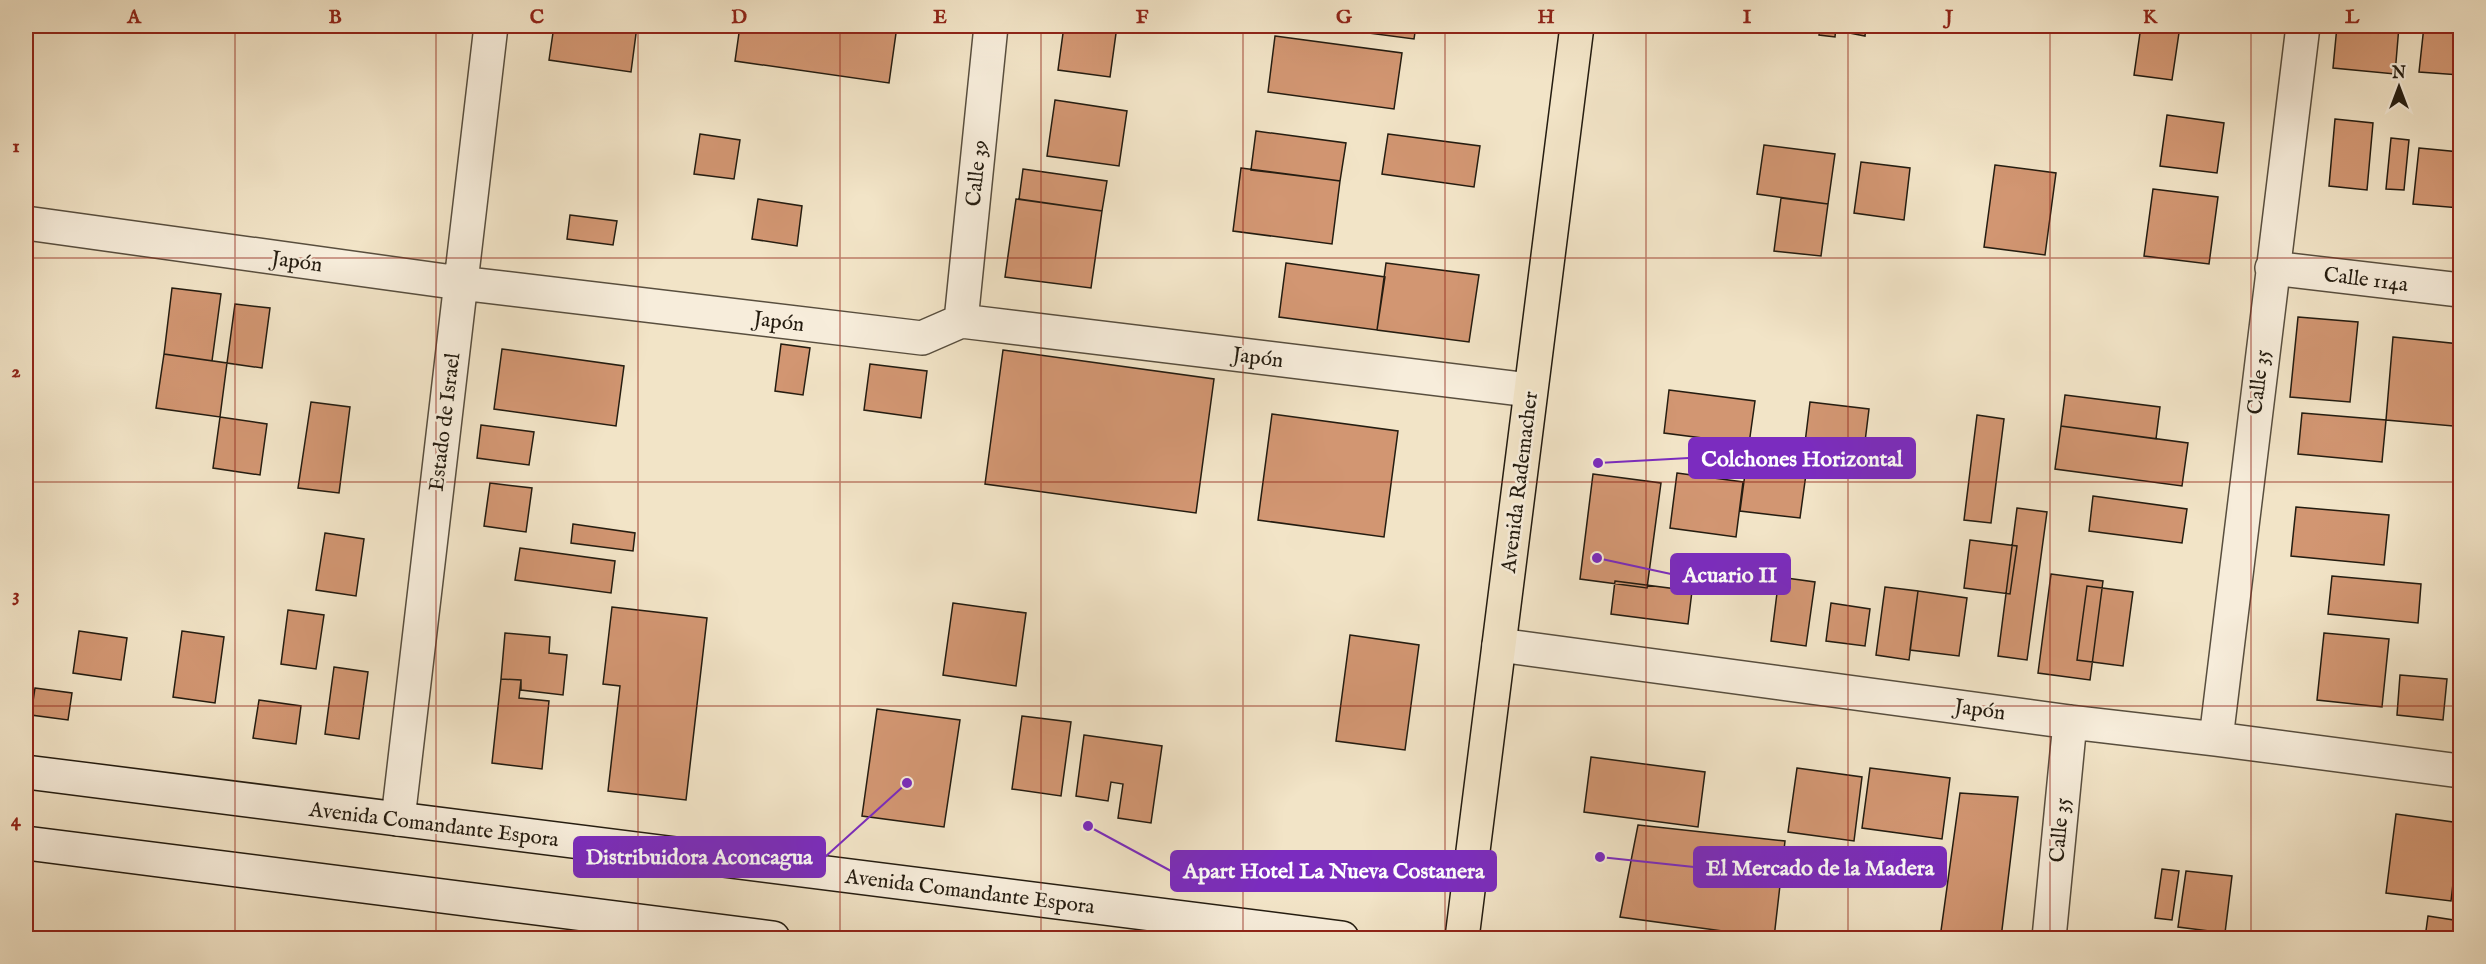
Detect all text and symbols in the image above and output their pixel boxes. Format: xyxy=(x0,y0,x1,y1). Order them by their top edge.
text: A xyxy=(126,5,142,30)
text: B xyxy=(328,5,342,30)
text: C xyxy=(530,5,544,30)
text: D xyxy=(731,5,747,30)
text: E xyxy=(933,5,947,30)
text: F xyxy=(1136,5,1149,30)
text: G xyxy=(1336,5,1353,30)
text: H xyxy=(1537,5,1555,30)
text: I xyxy=(1743,5,1752,30)
text: J xyxy=(1942,5,1954,30)
text: K xyxy=(2143,5,2159,30)
text: L xyxy=(2345,5,2360,30)
north arrow xyxy=(2369,57,2429,117)
text: N xyxy=(2391,64,2406,84)
text: 1 xyxy=(12,134,20,159)
street label: Calle 39 xyxy=(961,139,994,208)
street label: Japón xyxy=(268,245,324,279)
street label: Calle 114a xyxy=(2322,262,2410,299)
street label: Japón xyxy=(750,306,806,339)
street label: Japón xyxy=(1229,342,1285,375)
street label: Calle 35 xyxy=(2242,348,2277,416)
street label: Estado de Israel xyxy=(424,351,467,493)
text: 2 xyxy=(11,359,21,384)
street label: Avenida Rademacher xyxy=(1496,390,1545,576)
callout: Colchones Horizontal xyxy=(1689,438,1915,478)
text: Colchones Horizontal xyxy=(1701,446,1904,474)
callout: Acuario II xyxy=(1671,554,1790,594)
text: Acuario II xyxy=(1682,562,1778,590)
text: 3 xyxy=(12,583,20,608)
street label: Japón xyxy=(1951,693,2007,727)
street label: Calle 35 xyxy=(2044,796,2077,864)
street label: Avenida Comandante Espora xyxy=(307,797,561,854)
text: 4 xyxy=(11,808,22,833)
callout: Distribuidora Aconcagua xyxy=(574,837,825,877)
text: Distribuidora Aconcagua xyxy=(585,844,813,872)
callout: El Mercado de la Madera xyxy=(1694,847,1946,887)
callout: Apart Hotel La Nueva Costanera xyxy=(1171,851,1496,891)
text: El Mercado de la Madera xyxy=(1706,855,1935,883)
text: Apart Hotel La Nueva Costanera xyxy=(1182,858,1485,886)
street label: Avenida Comandante Espora xyxy=(843,864,1097,921)

